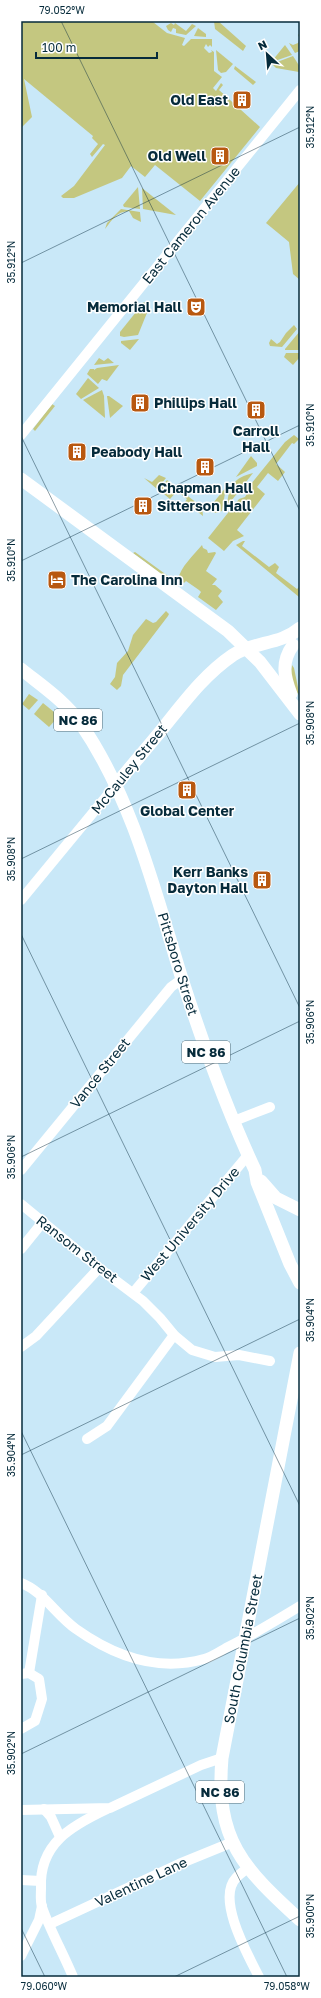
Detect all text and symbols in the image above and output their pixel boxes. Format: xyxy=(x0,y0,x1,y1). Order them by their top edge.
text: 79.052°W xyxy=(39,4,85,16)
scale bar xyxy=(36,34,157,60)
north arrow xyxy=(247,34,287,74)
text: N xyxy=(256,37,269,52)
text: 100 m xyxy=(42,40,76,55)
building icon: Old East xyxy=(231,89,253,111)
place label: Old East xyxy=(170,91,228,108)
text: 35.912°N xyxy=(304,106,316,148)
building icon: Old Well xyxy=(209,145,231,167)
place label: Old Well xyxy=(148,147,206,164)
street label: East Cameron Avenue xyxy=(138,163,243,287)
text: 35.912°N xyxy=(5,241,17,283)
theatre icon: Memorial Hall xyxy=(185,296,207,318)
place label: Memorial Hall xyxy=(87,298,182,315)
building icon: Phillips Hall xyxy=(129,392,151,414)
place label: Phillips Hall xyxy=(154,394,237,411)
building icon: Carroll Hall xyxy=(245,399,267,421)
text: 35.910°N xyxy=(304,403,316,447)
place label: Carroll Hall xyxy=(233,422,280,455)
building icon: Peabody Hall xyxy=(66,441,88,463)
place label: Peabody Hall xyxy=(91,443,183,460)
building icon: Chapman Hall xyxy=(194,456,216,478)
place label: Chapman Hall xyxy=(157,479,253,496)
building icon: Sitterson Hall xyxy=(132,495,154,517)
place label: Sitterson Hall xyxy=(157,497,252,514)
text: 35.910°N xyxy=(5,538,17,582)
hotel icon: The Carolina Inn xyxy=(46,569,68,591)
place label: The Carolina Inn xyxy=(71,571,182,588)
text: 35.908°N xyxy=(304,701,316,745)
road number: NC 86 xyxy=(54,709,102,731)
street label: McCauley Street xyxy=(87,720,170,817)
building icon: Global Center xyxy=(176,779,198,801)
place label: Global Center xyxy=(140,802,235,819)
text: 35.908°N xyxy=(5,837,17,881)
place label: Kerr Banks Dayton Hall xyxy=(167,863,248,896)
building icon: Kerr Banks Dayton Hall xyxy=(251,869,273,891)
street label: Pittsboro Street xyxy=(155,910,202,1018)
text: 35.906°N xyxy=(304,1000,316,1044)
street label: Vance Street xyxy=(66,1034,133,1111)
road number: NC 86 xyxy=(182,1041,230,1063)
text: 35.906°N xyxy=(5,1135,17,1179)
street label: West University Drive xyxy=(137,1163,243,1284)
street label: Ransom Street xyxy=(33,1211,122,1286)
text: 35.904°N xyxy=(304,1298,316,1342)
text: 35.904°N xyxy=(5,1433,17,1477)
street label: South Columbia Street xyxy=(220,1573,265,1725)
text: 35.902°N xyxy=(304,1596,316,1640)
text: 35.902°N xyxy=(5,1731,17,1775)
road number: NC 86 xyxy=(196,1781,244,1803)
street label: Valentine Lane xyxy=(92,1853,190,1910)
text: 35.900°N xyxy=(304,1894,316,1938)
text: 79.060°W xyxy=(21,1980,68,1992)
text: 79.058°W xyxy=(264,1980,310,1992)

